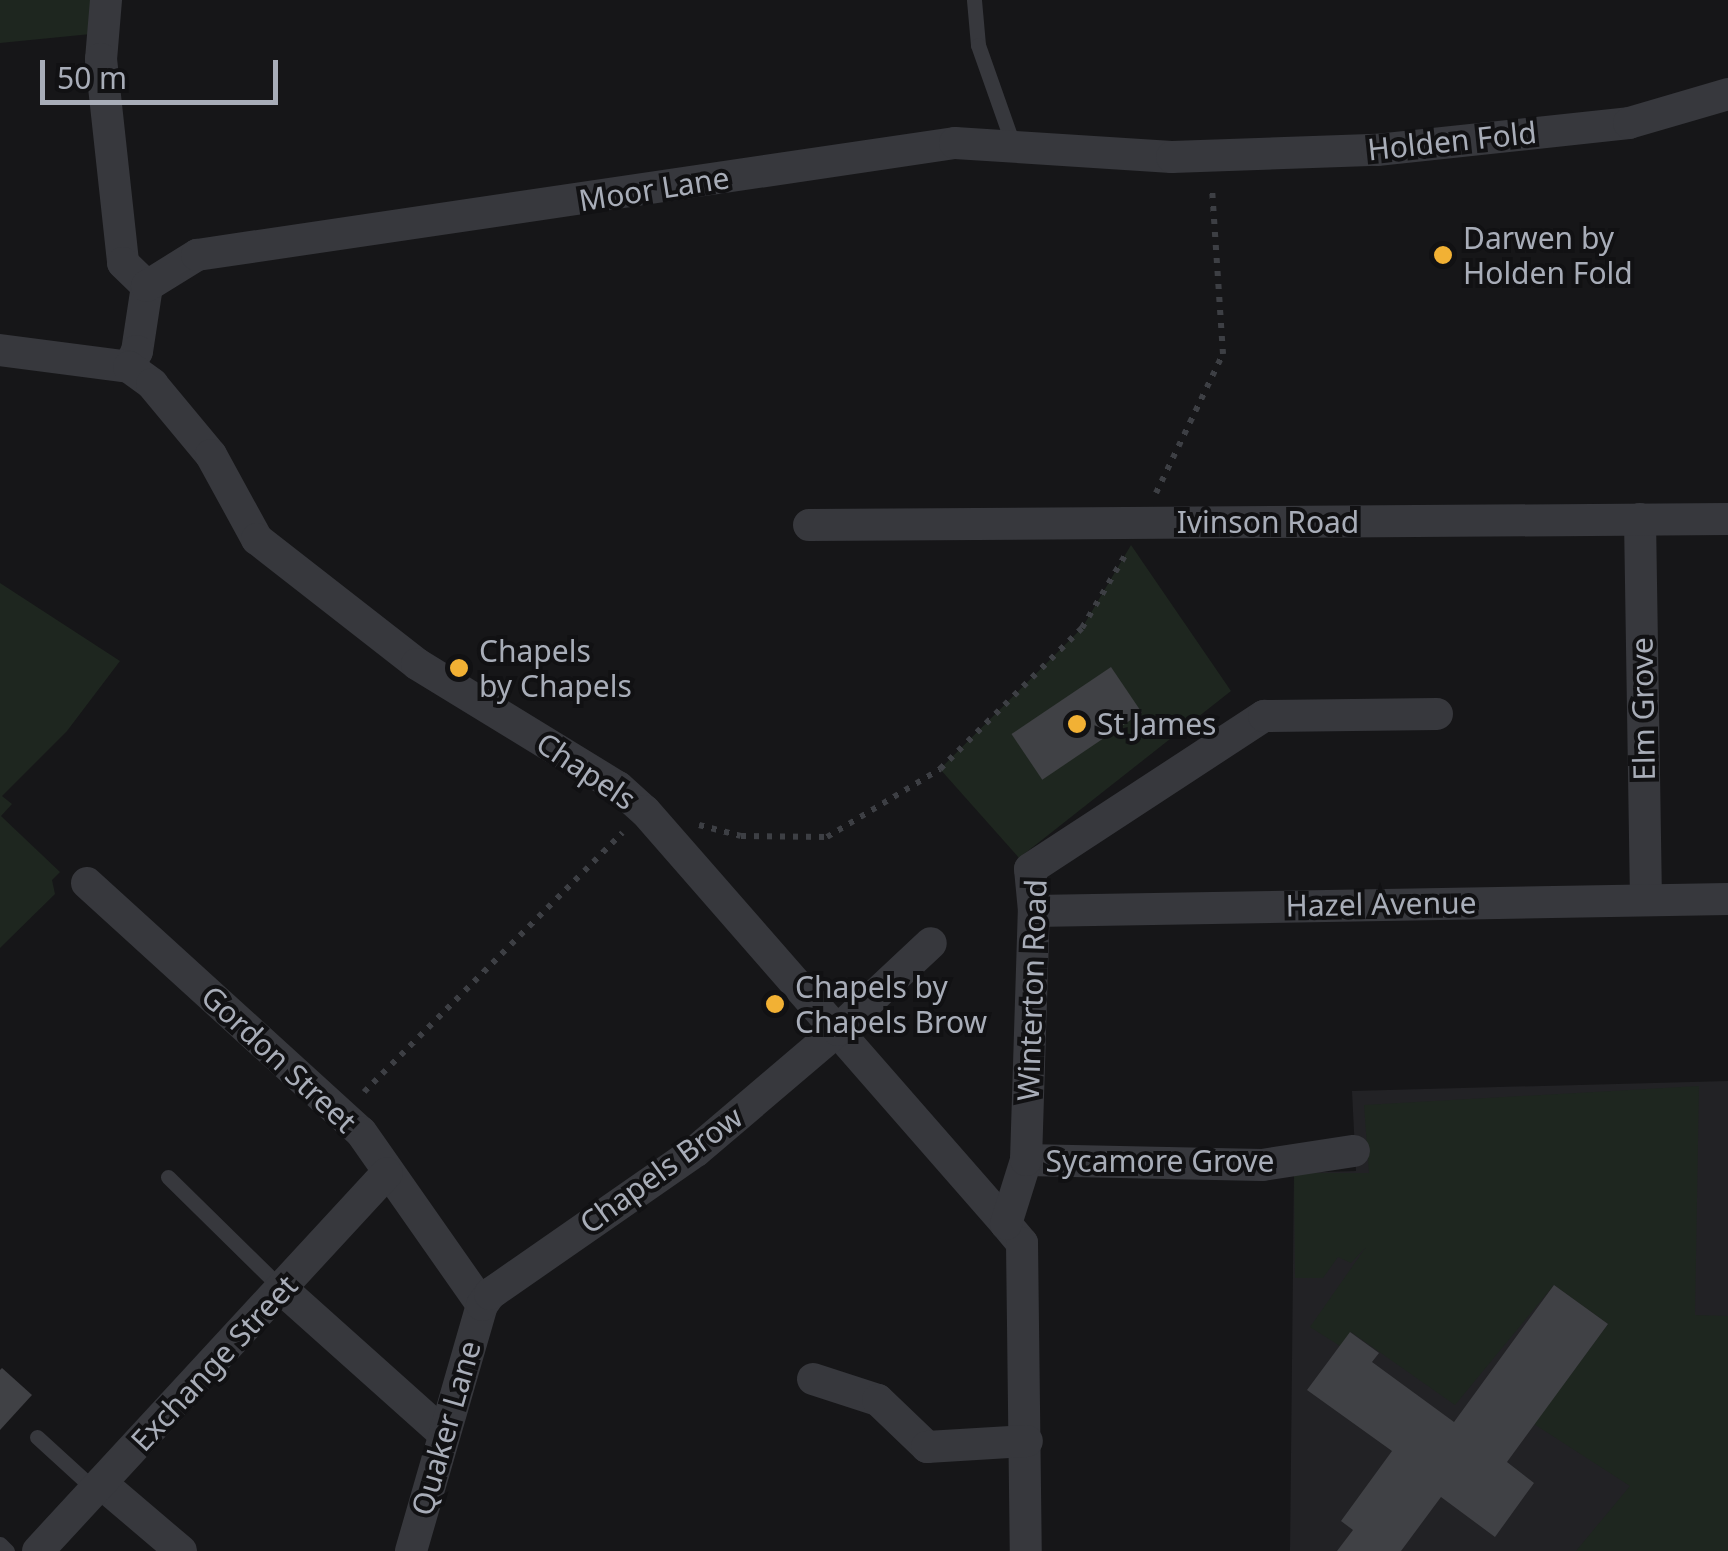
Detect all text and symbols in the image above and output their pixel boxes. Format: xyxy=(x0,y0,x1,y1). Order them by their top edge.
scale bar xyxy=(45,40,282,102)
text: 50 m xyxy=(57,57,127,98)
street label: Holden Fold xyxy=(1366,114,1538,168)
street label: Moor Lane xyxy=(576,159,732,219)
place label: Darwen by Holden Fold xyxy=(1463,220,1633,290)
marker: Darwen by Holden Fold xyxy=(1432,244,1454,266)
street label: Ivinson Road xyxy=(1177,504,1359,540)
place label: Chapels by Chapels xyxy=(479,633,632,704)
street label: Elm Grove xyxy=(1624,637,1662,781)
marker: Chapels by Chapels xyxy=(448,657,470,679)
place label: St James xyxy=(1097,706,1216,742)
marker: St James xyxy=(1066,713,1088,735)
street label: Chapels xyxy=(530,725,642,817)
street label: Winterton Road xyxy=(1010,879,1054,1101)
street label: Hazel Avenue xyxy=(1285,884,1477,924)
place label: Chapels by Chapels Brow xyxy=(795,969,987,1040)
street label: Gordon Street xyxy=(194,978,364,1140)
marker: Chapels by Chapels Brow xyxy=(764,993,786,1015)
street label: Chapels Brow xyxy=(573,1099,749,1241)
street label: Sycamore Grove xyxy=(1045,1143,1275,1179)
street label: Exchange Street xyxy=(123,1268,305,1458)
street label: Quaker Lane xyxy=(404,1337,488,1519)

